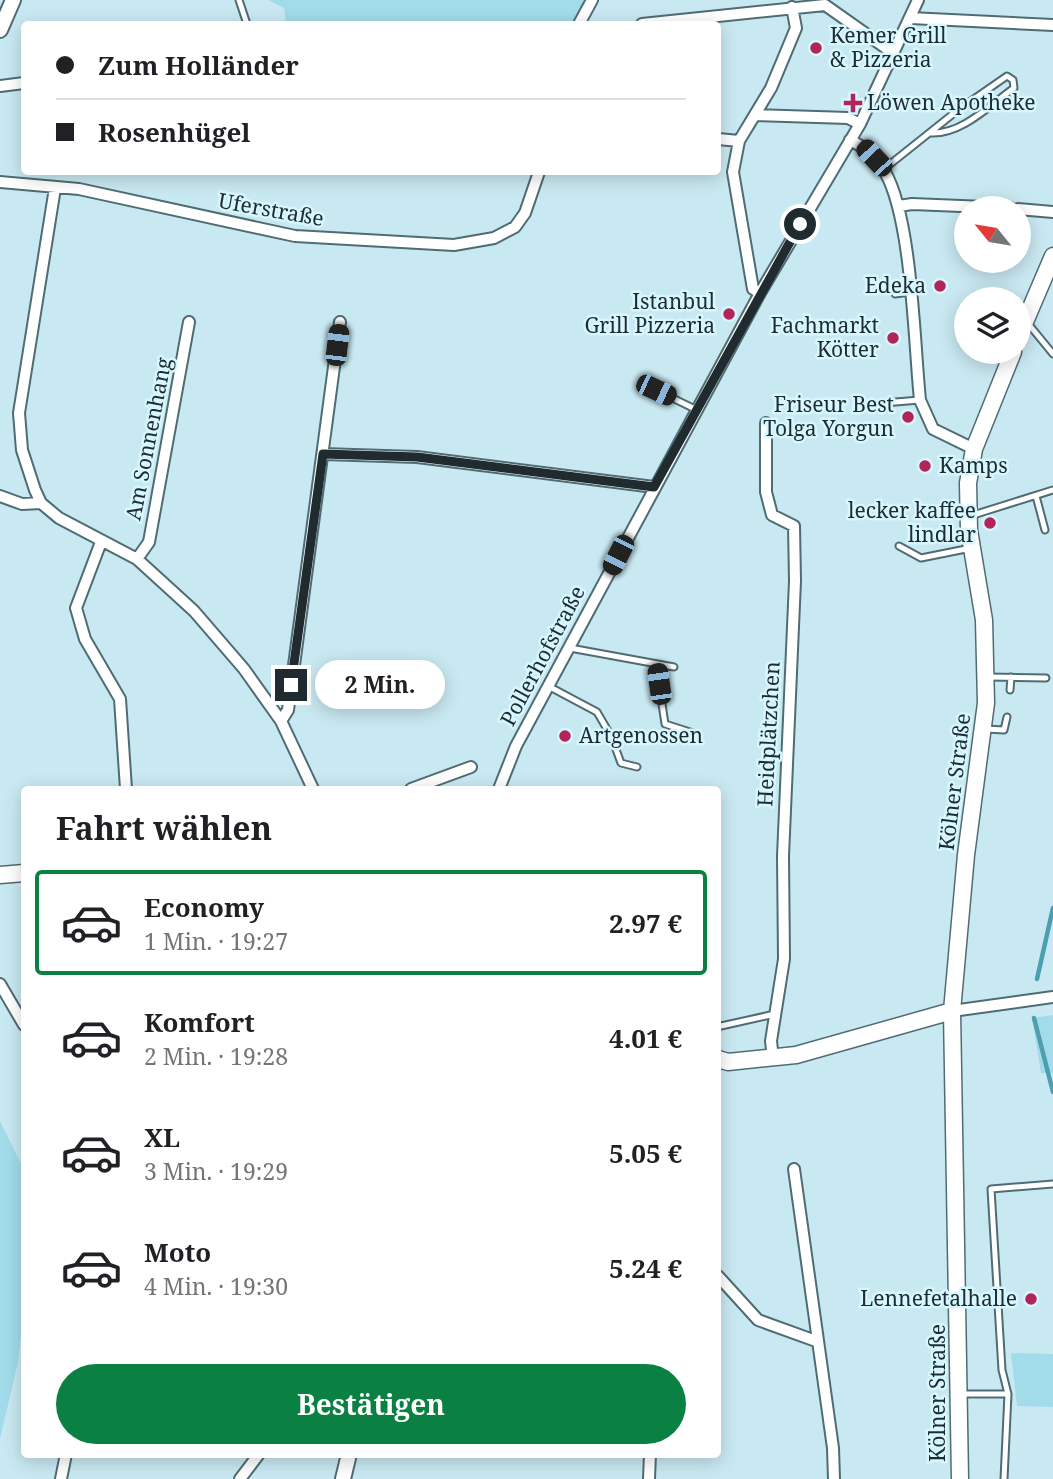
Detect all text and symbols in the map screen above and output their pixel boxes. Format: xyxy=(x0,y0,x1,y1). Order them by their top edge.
place label: Kemer Grill & Pizzeria xyxy=(830,21,947,73)
marker: Kemer Grill & Pizzeria xyxy=(808,40,824,56)
text: Zum Holländer xyxy=(98,47,299,83)
place label: Löwen Apotheke xyxy=(867,88,1035,116)
marker: Löwen Apotheke xyxy=(845,95,861,111)
text: Rosenhügel xyxy=(98,114,250,150)
car xyxy=(852,135,897,181)
street label: Uferstraße xyxy=(216,186,326,232)
north arrow xyxy=(954,196,1031,273)
map controls xyxy=(954,196,1031,364)
route start xyxy=(784,208,816,240)
place label: Edeka xyxy=(865,271,926,299)
marker: Edeka xyxy=(932,278,948,294)
place label: Istanbul Grill Pizzeria xyxy=(584,287,715,339)
button: layers xyxy=(954,287,1031,364)
marker: Istanbul Grill Pizzeria xyxy=(721,306,737,322)
place label: Fachmarkt Kötter xyxy=(771,311,879,363)
car xyxy=(325,323,350,367)
marker: Fachmarkt Kötter xyxy=(885,330,901,346)
street label: Am Sonnenhang xyxy=(118,354,178,523)
car xyxy=(633,372,680,408)
place label: Friseur Best Tolga Yorgun xyxy=(763,390,894,442)
marker: Friseur Best Tolga Yorgun xyxy=(900,409,916,425)
place label: Kamps xyxy=(939,451,1008,479)
marker: Kamps xyxy=(917,458,933,474)
place label: lecker kaffee lindlar xyxy=(848,496,976,548)
marker: lecker kaffee lindlar xyxy=(982,515,998,531)
car xyxy=(600,532,637,578)
street label: Pollerhofstraße xyxy=(493,580,591,731)
callout: 2 Min. xyxy=(316,660,445,710)
street label: Heidplätzchen xyxy=(750,661,786,807)
car xyxy=(646,662,673,706)
text: 2 Min. xyxy=(344,668,416,700)
route end xyxy=(275,669,307,701)
street label: Kölner Straße xyxy=(932,712,976,852)
place label: Artgenossen xyxy=(579,721,703,749)
marker: Artgenossen xyxy=(557,728,573,744)
text: Fahrt wählen xyxy=(56,806,272,849)
text: Economy xyxy=(144,889,264,925)
icon: car xyxy=(60,891,123,954)
text: 2.97 € xyxy=(609,905,682,941)
text: 1 Min. · 19:27 xyxy=(144,925,288,957)
text: Komfort xyxy=(144,1004,255,1040)
icon: car xyxy=(60,1006,123,1069)
text: 4.01 € xyxy=(609,1020,682,1056)
text: 2 Min. · 19:28 xyxy=(144,1040,288,1072)
text: XL xyxy=(144,1119,180,1155)
icon: car xyxy=(60,1121,123,1184)
text: 5.05 € xyxy=(609,1135,682,1171)
text: 3 Min. · 19:29 xyxy=(144,1155,288,1187)
text: Moto xyxy=(144,1234,211,1270)
icon: car xyxy=(60,1236,123,1299)
text: 5.24 € xyxy=(609,1250,682,1286)
text: 4 Min. · 19:30 xyxy=(144,1270,288,1302)
place label: Lennefetalhalle xyxy=(860,1284,1017,1312)
marker: Lennefetalhalle xyxy=(1023,1291,1039,1307)
street label: Kölner Straße xyxy=(923,1324,951,1462)
button: Bestätigen xyxy=(56,1364,686,1444)

